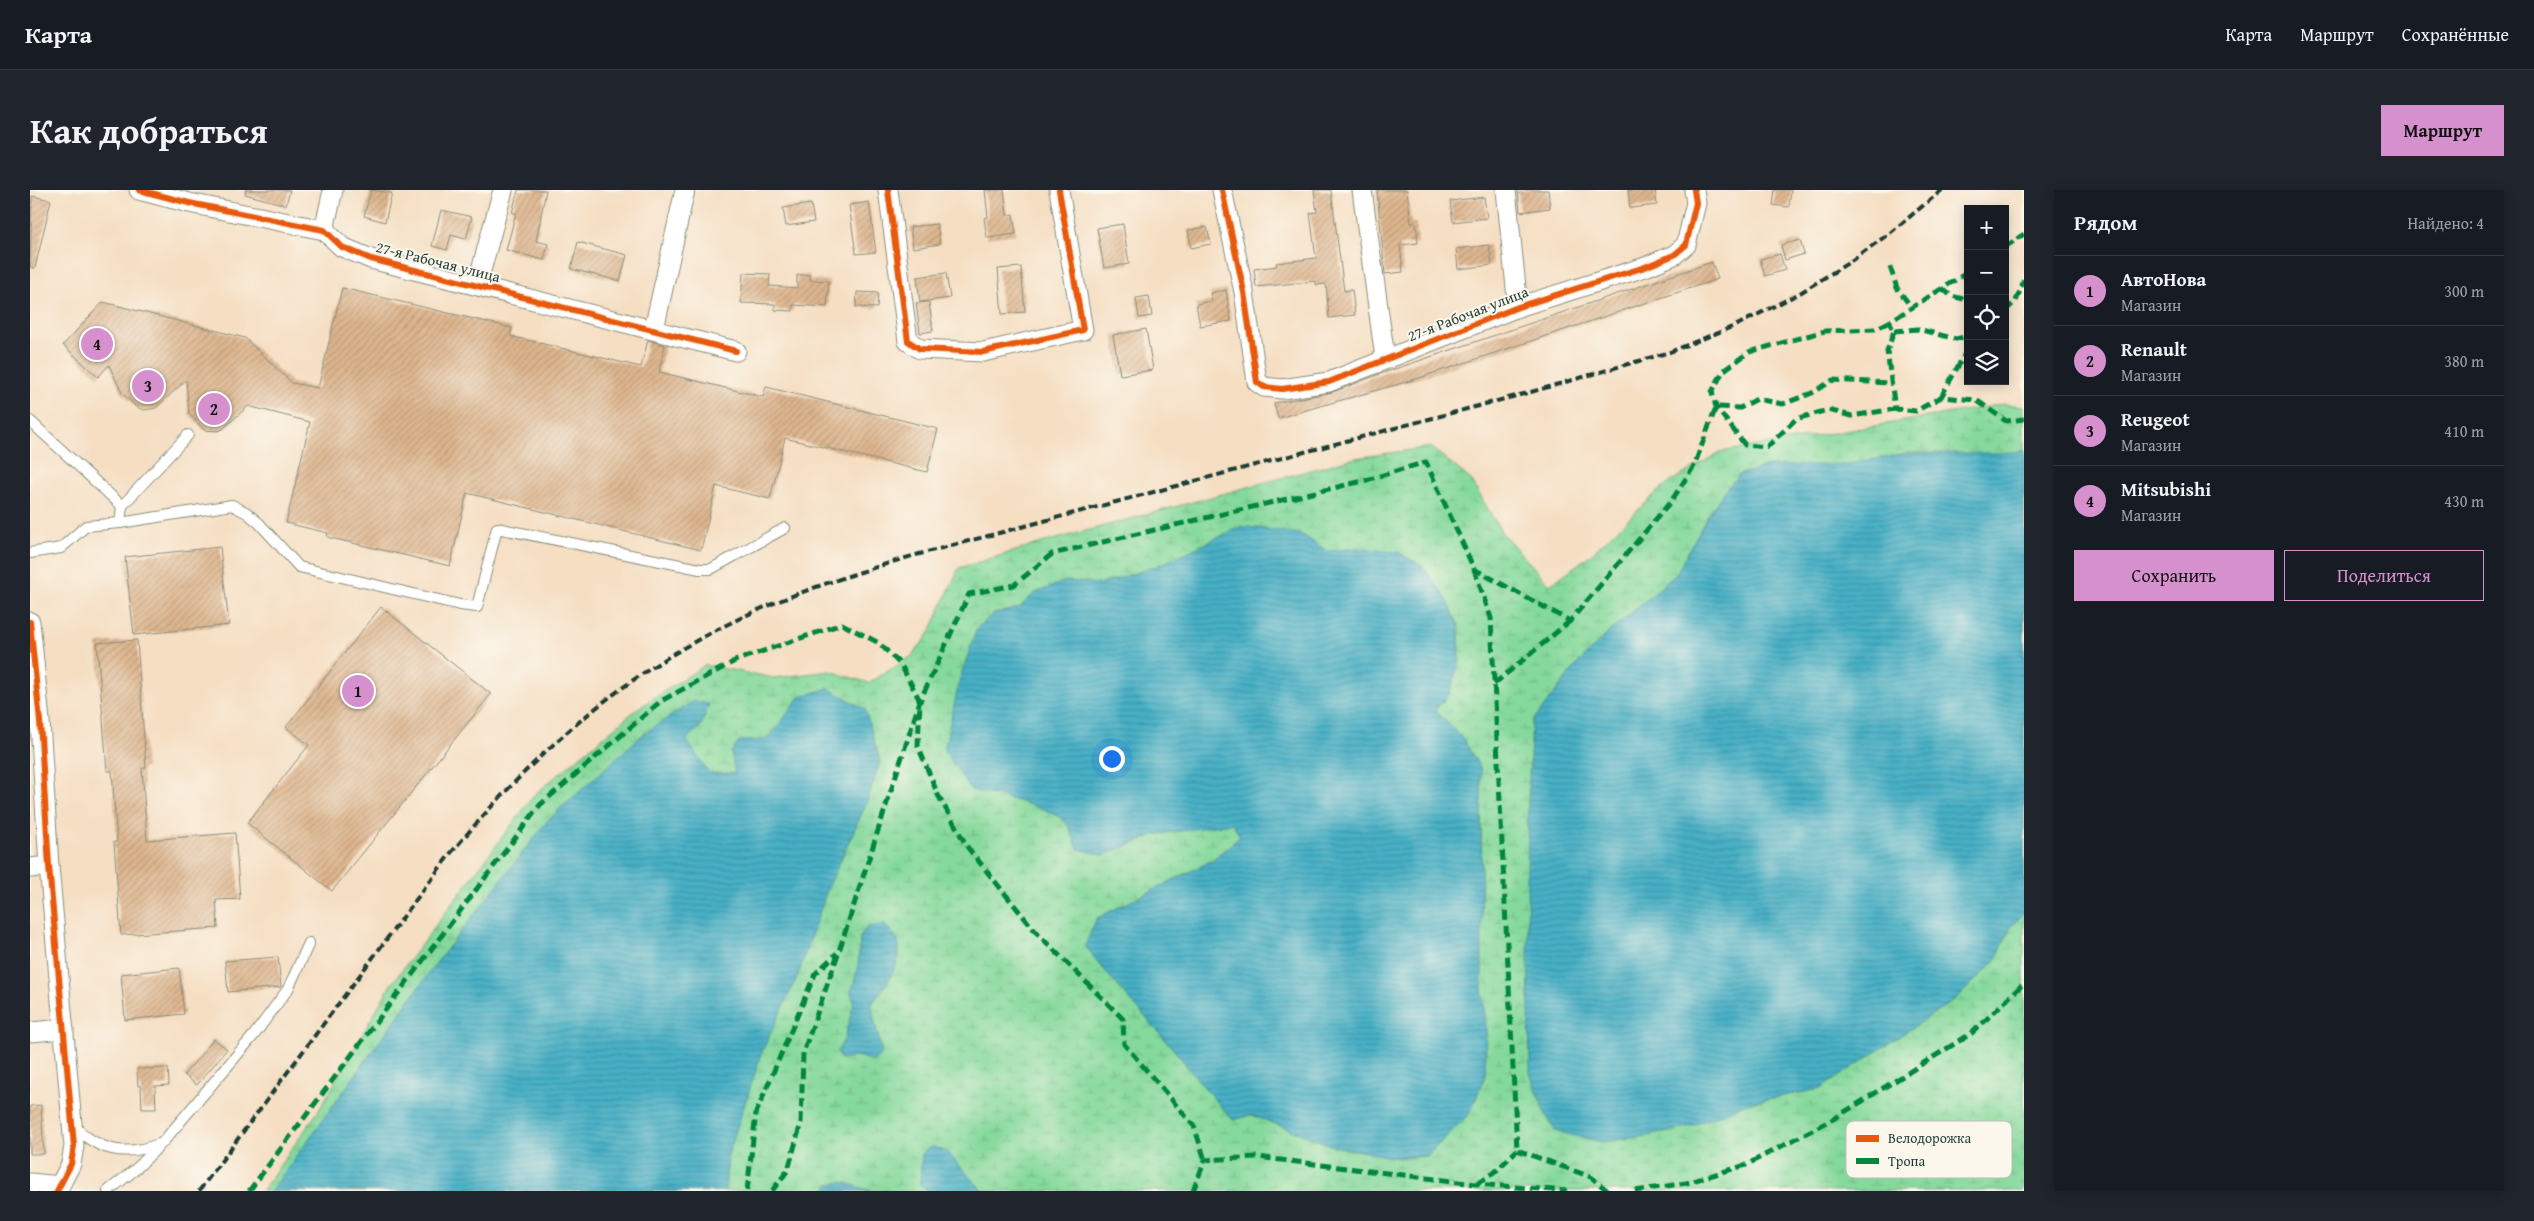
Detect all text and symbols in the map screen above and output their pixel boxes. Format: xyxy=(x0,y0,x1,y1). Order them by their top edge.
text: Карта xyxy=(25,17,92,52)
text: Карта xyxy=(2226,21,2272,48)
text: Маршрут xyxy=(2300,21,2374,48)
text: Сохранённые xyxy=(2402,21,2509,48)
text: Как добраться xyxy=(30,105,268,156)
button: Маршрут xyxy=(2381,105,2504,156)
map controls xyxy=(1964,205,2009,385)
button: + xyxy=(1964,205,2009,250)
text: Рядом xyxy=(2074,207,2137,238)
text: Найдено: 4 xyxy=(2407,211,2484,235)
street label: 27-я Рабочая улица xyxy=(374,236,503,287)
button: − xyxy=(1964,250,2009,295)
text: АвтоНова xyxy=(2121,265,2206,293)
text: 1 xyxy=(2086,279,2094,303)
text: 300 m xyxy=(2444,279,2484,303)
street label: 27-я Рабочая улица xyxy=(1404,281,1532,346)
text: Магазин xyxy=(2121,293,2181,317)
button: locate xyxy=(1964,295,2009,340)
pin: 4 xyxy=(81,325,113,363)
text: Renault xyxy=(2121,335,2187,363)
button: layers xyxy=(1964,340,2009,385)
text: 2 xyxy=(2086,349,2094,373)
text: 380 m xyxy=(2444,349,2484,373)
text: Магазин xyxy=(2121,363,2181,387)
pin: 3 xyxy=(132,367,164,405)
pin: 2 xyxy=(198,390,230,428)
text: Reugeot xyxy=(2121,405,2190,433)
text: 3 xyxy=(2086,419,2094,443)
text: 410 m xyxy=(2444,419,2484,443)
text: Магазин xyxy=(2121,433,2181,457)
text: Mitsubishi xyxy=(2121,475,2211,503)
text: 4 xyxy=(2086,489,2094,513)
text: 430 m xyxy=(2444,489,2484,513)
text: Магазин xyxy=(2121,503,2181,527)
button: Сохранить xyxy=(2074,550,2274,601)
button: Поделиться xyxy=(2284,550,2484,601)
pin: 1 xyxy=(342,672,374,710)
your location xyxy=(1099,746,1125,772)
legend xyxy=(1846,1121,2012,1178)
text: Велодорожка xyxy=(1888,1128,1971,1148)
text: Тропа xyxy=(1888,1151,1925,1171)

